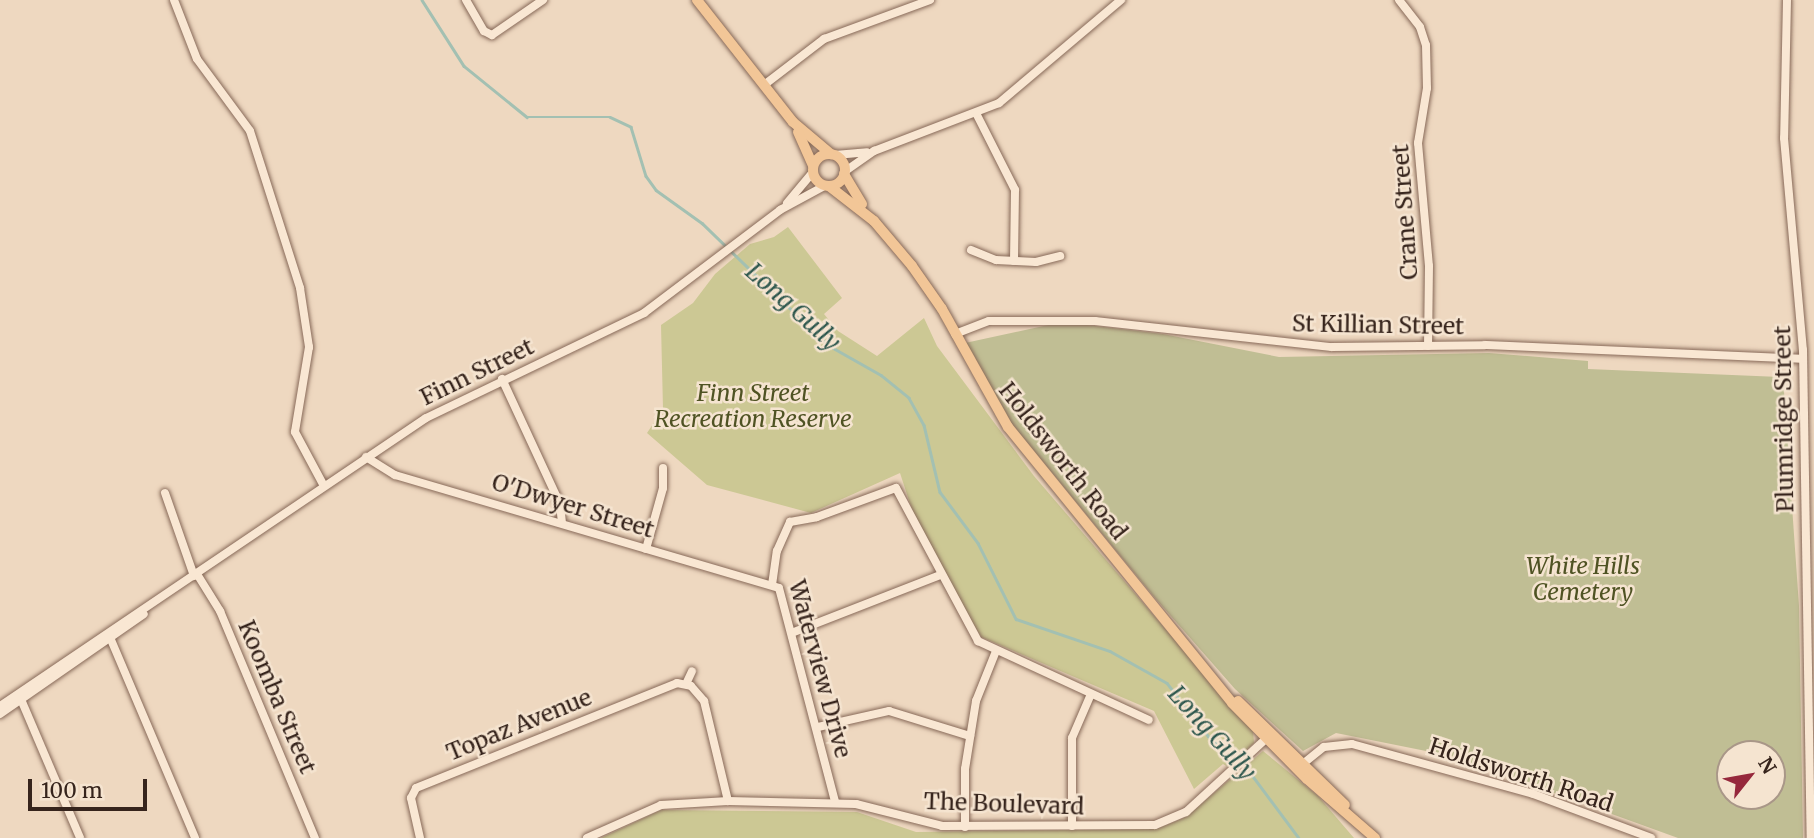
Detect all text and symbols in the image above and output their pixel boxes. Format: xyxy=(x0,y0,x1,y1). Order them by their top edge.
street label: Crane Street xyxy=(1387,143,1423,281)
water label: Long Gully xyxy=(740,257,846,357)
street label: St Killian Street xyxy=(1292,310,1464,340)
street label: Plumridge Street xyxy=(1769,325,1799,513)
street label: Finn Street xyxy=(416,333,538,411)
street label: Holdsworth Road xyxy=(993,377,1133,545)
park label: Finn Street Recreation Reserve xyxy=(654,379,852,433)
street label: O'Dwyer Street xyxy=(489,468,657,544)
park label: White Hills Cemetery xyxy=(1526,552,1640,606)
street label: Waterview Drive xyxy=(783,577,857,761)
street label: Koomba Street xyxy=(232,616,322,778)
water label: Long Gully xyxy=(1162,680,1262,786)
street label: Topaz Avenue xyxy=(442,683,596,767)
street label: Holdsworth Road xyxy=(1425,732,1617,818)
north arrow xyxy=(1716,740,1786,810)
text: N xyxy=(1753,753,1781,778)
scale bar xyxy=(32,764,150,808)
text: 100 m xyxy=(41,777,103,804)
street label: The Boulevard xyxy=(923,787,1085,821)

